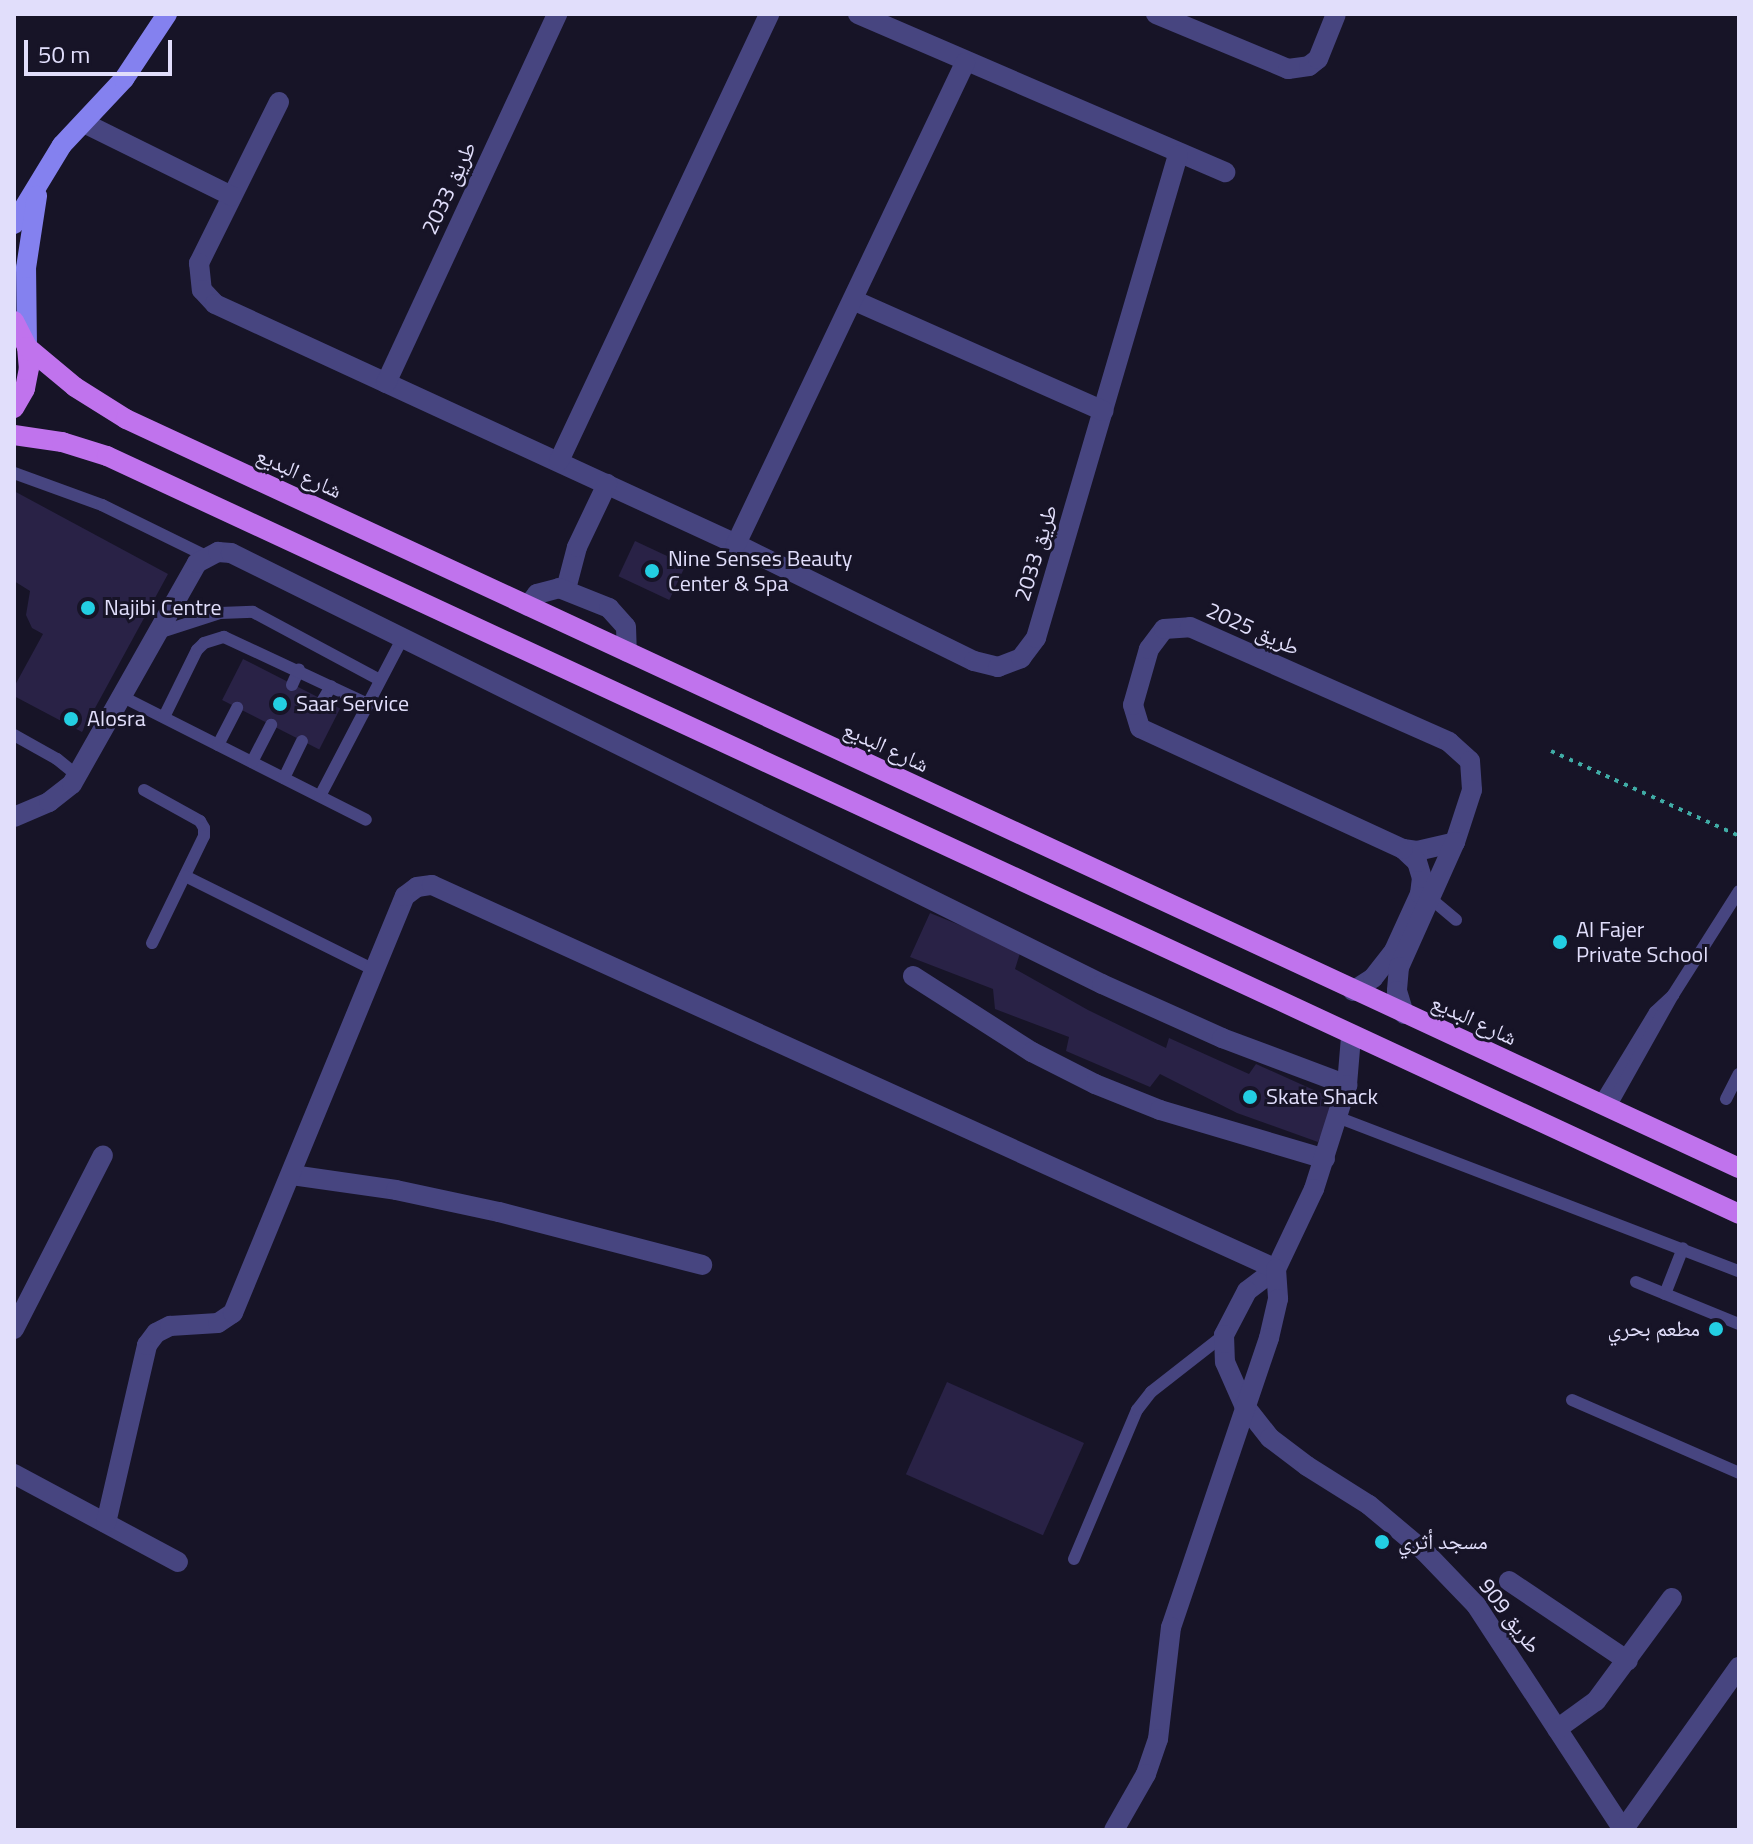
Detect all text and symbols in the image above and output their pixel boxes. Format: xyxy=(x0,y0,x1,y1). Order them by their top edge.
scale bar xyxy=(28,24,176,74)
text: 50 m xyxy=(38,36,90,72)
street label: طريق 2033 xyxy=(416,137,482,239)
street label: شارع البديع xyxy=(252,442,346,504)
street label: طريق 2033 xyxy=(1009,502,1063,604)
place label: Nine Senses Beauty Center & Spa xyxy=(668,545,852,596)
marker: Nine Senses Beauty Center & Spa xyxy=(643,562,661,580)
place label: Najibi Centre xyxy=(104,595,222,621)
street label: طريق 2025 xyxy=(1202,597,1304,661)
marker: Najibi Centre xyxy=(79,599,97,617)
place label: Saar Service xyxy=(296,691,409,717)
marker: Saar Service xyxy=(271,695,289,713)
place label: Alosra xyxy=(87,706,146,732)
marker: Alosra xyxy=(62,710,80,728)
street label: شارع البديع xyxy=(839,716,933,778)
place label: Al Fajer Private School xyxy=(1576,916,1708,968)
marker: Al Fajer Private School xyxy=(1551,933,1569,951)
street label: شارع البديع xyxy=(1427,989,1521,1051)
place label: Skate Shack xyxy=(1266,1084,1378,1110)
marker: Skate Shack xyxy=(1241,1088,1259,1106)
place label: مطعم بحري xyxy=(1607,1316,1700,1342)
marker: مطعم بحري xyxy=(1707,1320,1725,1338)
place label: مسجد أثري xyxy=(1398,1529,1488,1555)
marker: مسجد أثري xyxy=(1373,1533,1391,1551)
street label: طريق 909 xyxy=(1473,1573,1547,1659)

